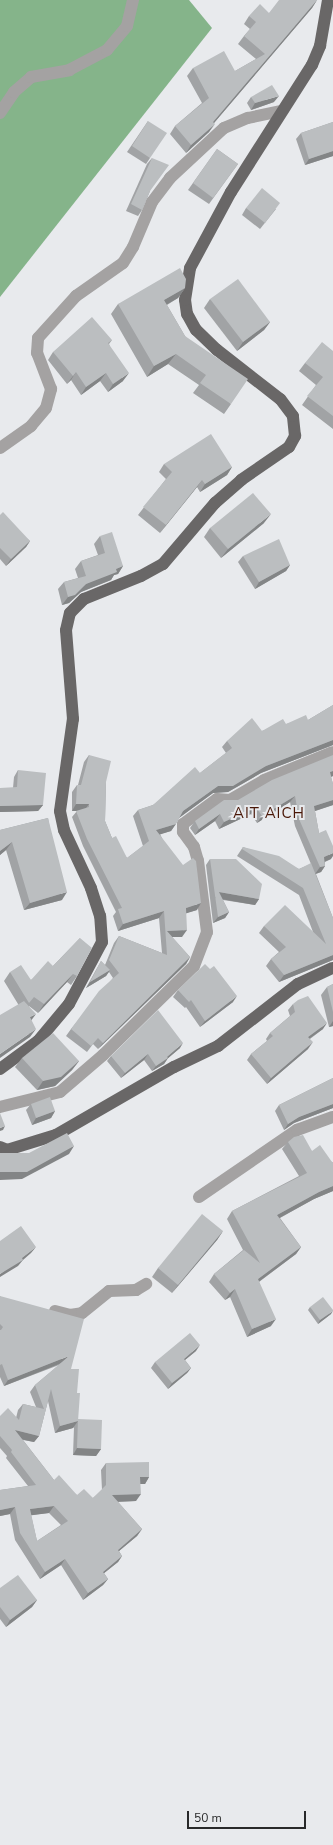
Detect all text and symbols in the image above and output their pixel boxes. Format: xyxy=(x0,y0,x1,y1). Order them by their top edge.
district label: AIT AICH xyxy=(233,805,305,823)
scale bar xyxy=(189,1803,308,1829)
text: 50 m xyxy=(194,1810,222,1826)

